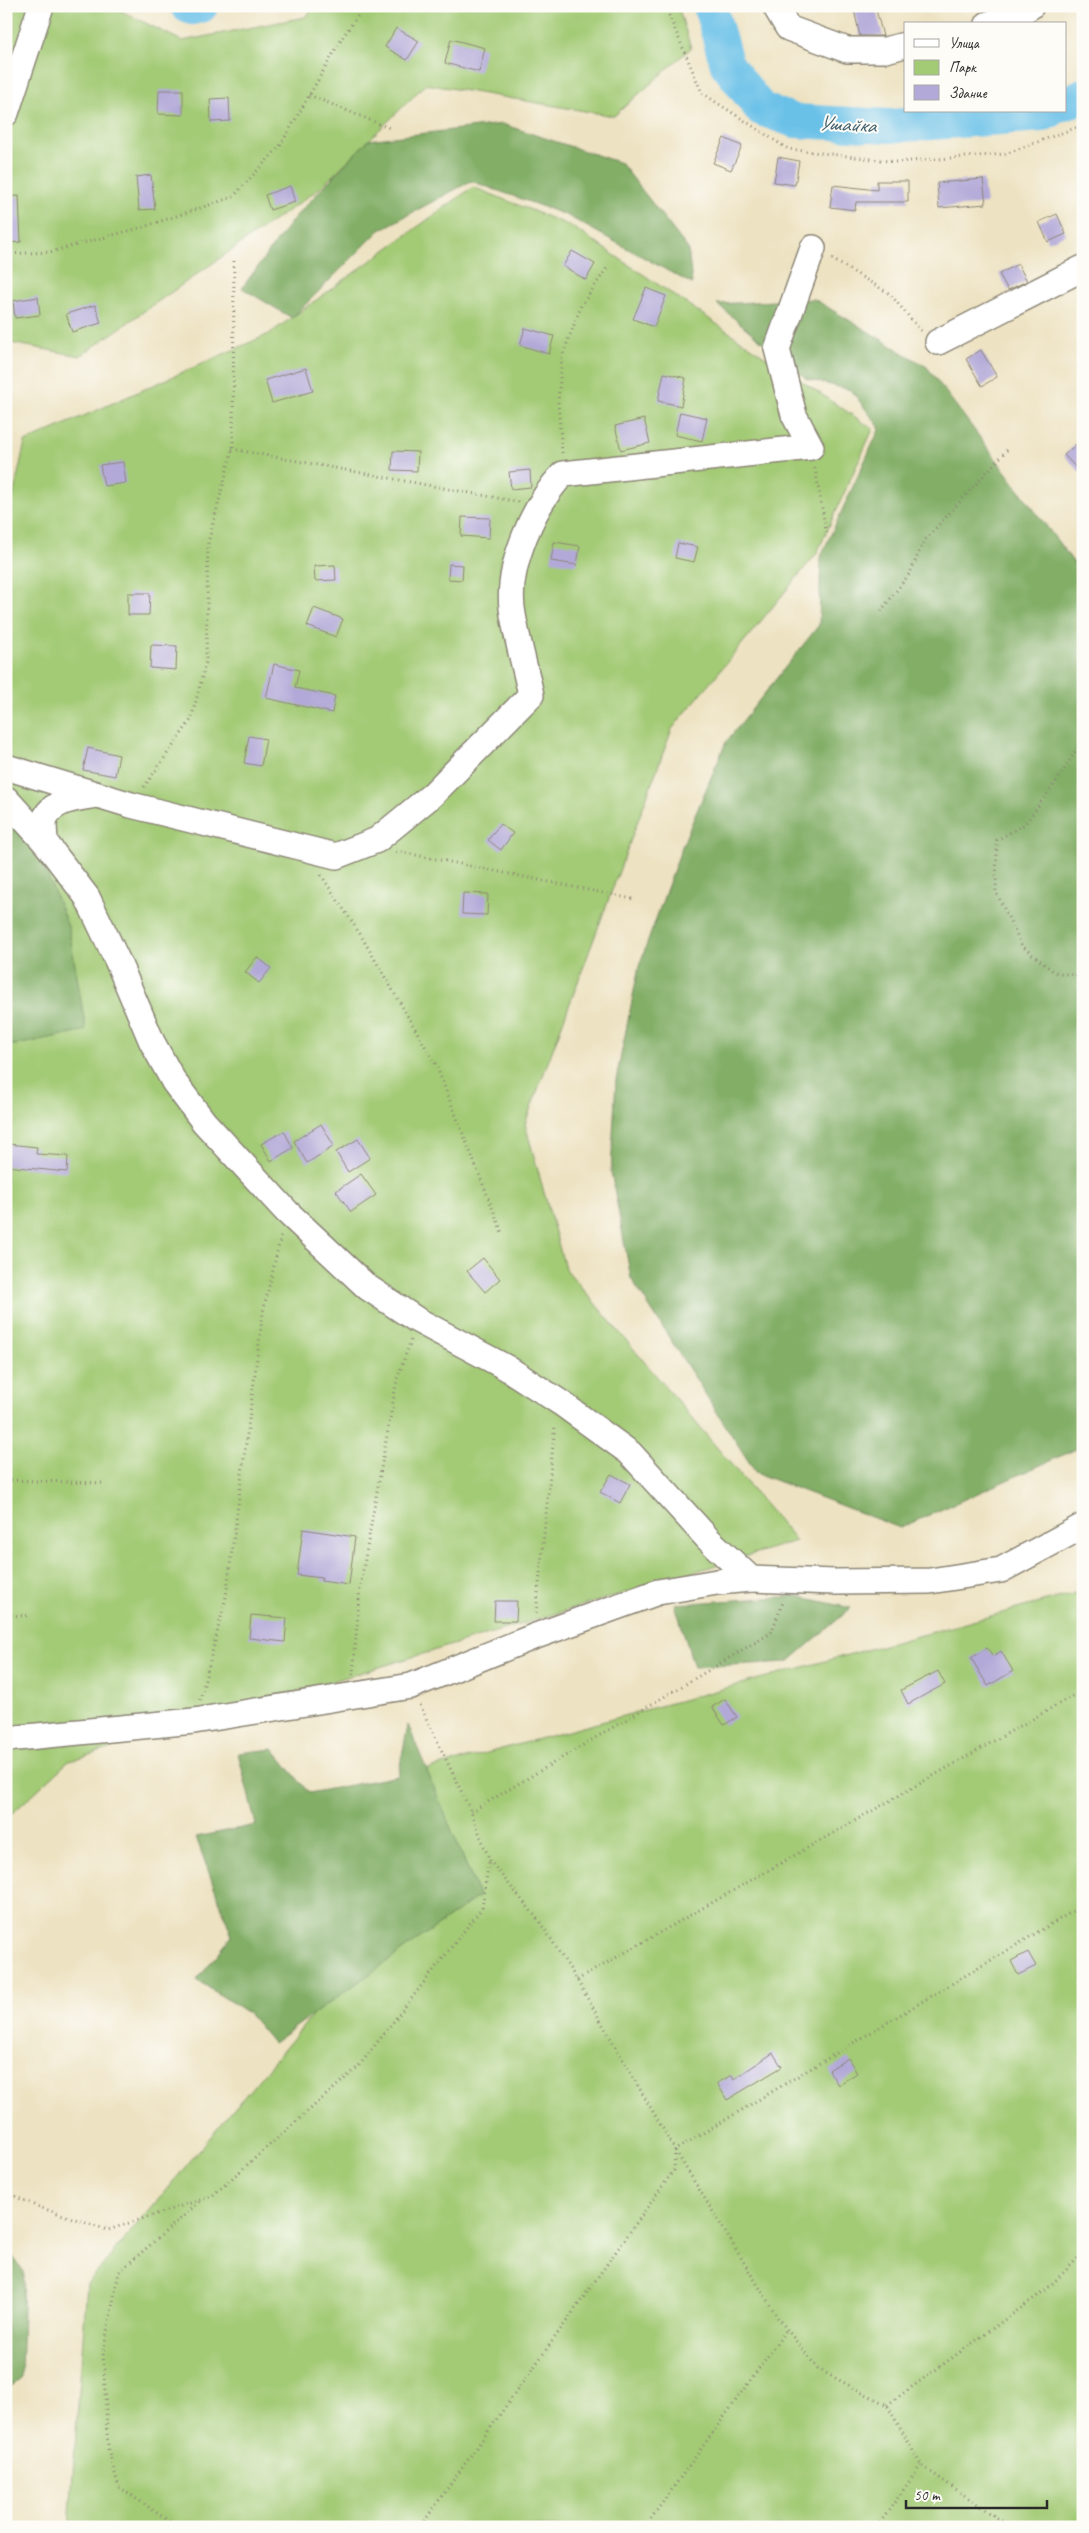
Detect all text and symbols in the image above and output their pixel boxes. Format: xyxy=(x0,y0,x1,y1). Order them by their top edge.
legend xyxy=(904,22,1066,112)
text: Улица xyxy=(949,34,980,53)
text: Парк xyxy=(949,58,977,77)
text: Здание xyxy=(949,84,988,103)
water label: Ушайка xyxy=(818,110,878,139)
scale bar xyxy=(906,2478,1048,2510)
text: 50 m xyxy=(914,2486,941,2505)

